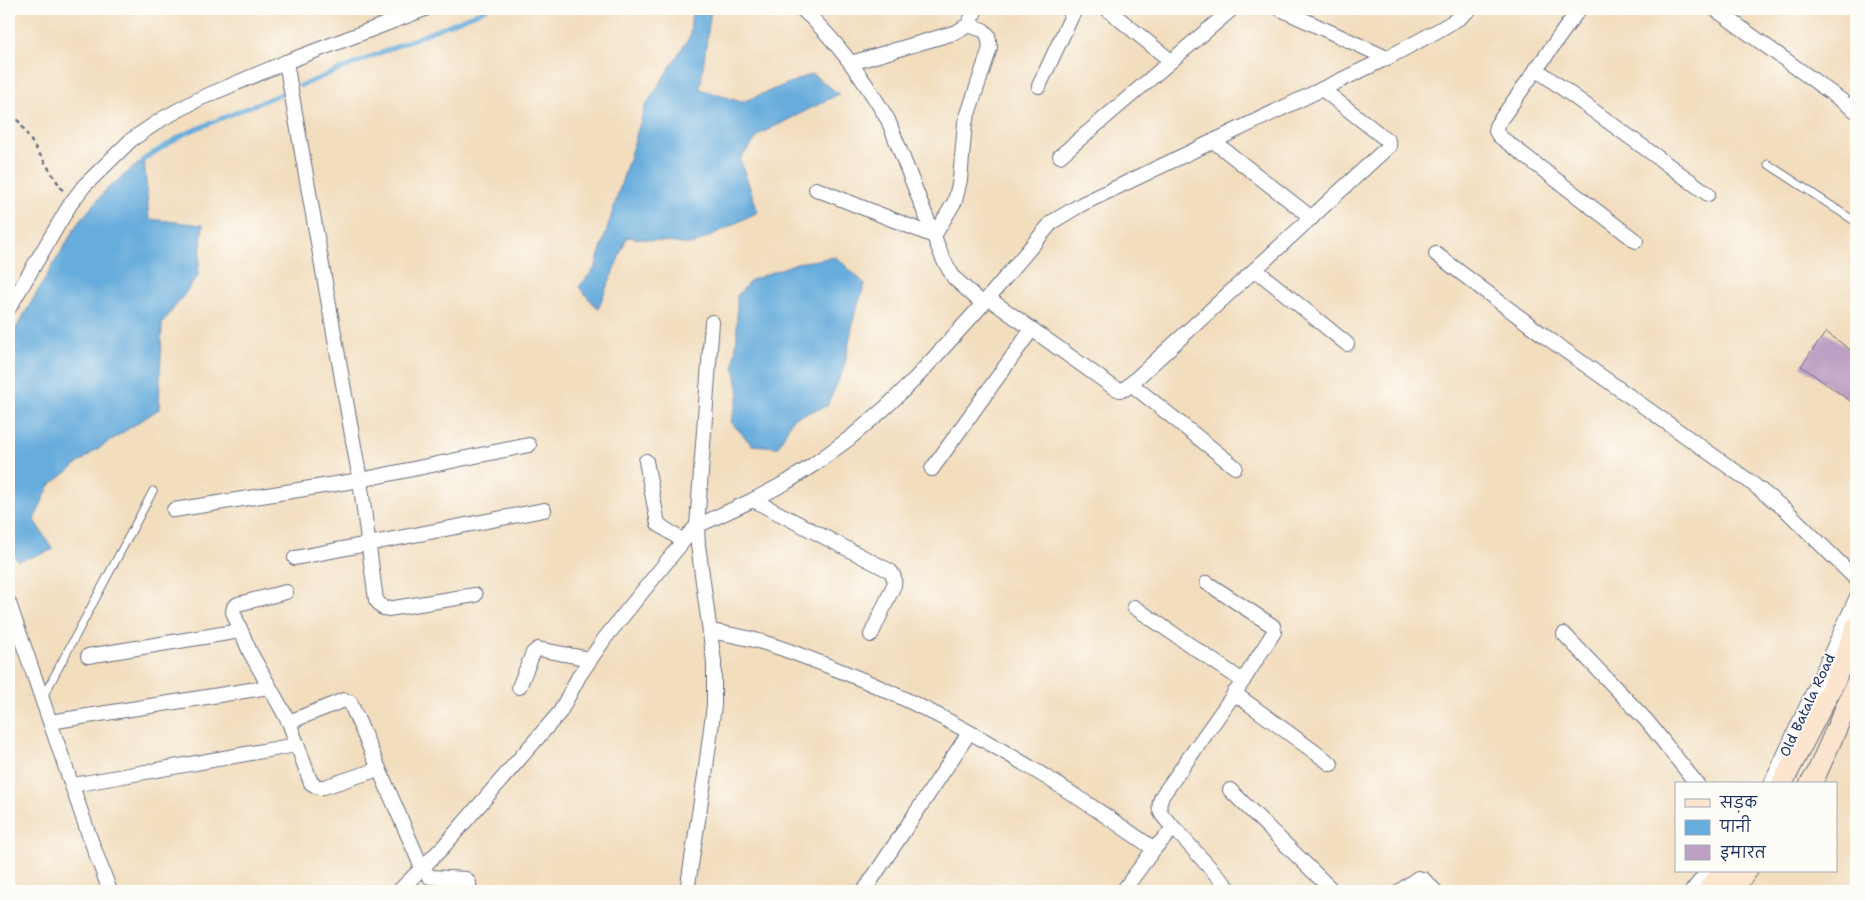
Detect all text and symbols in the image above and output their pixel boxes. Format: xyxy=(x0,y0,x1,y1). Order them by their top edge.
street label: Old Batala Road xyxy=(1775,650,1839,759)
legend xyxy=(1675,782,1838,872)
text: सड़क xyxy=(1719,793,1758,813)
text: पानी xyxy=(1719,815,1752,837)
text: इमारत xyxy=(1720,843,1767,863)

